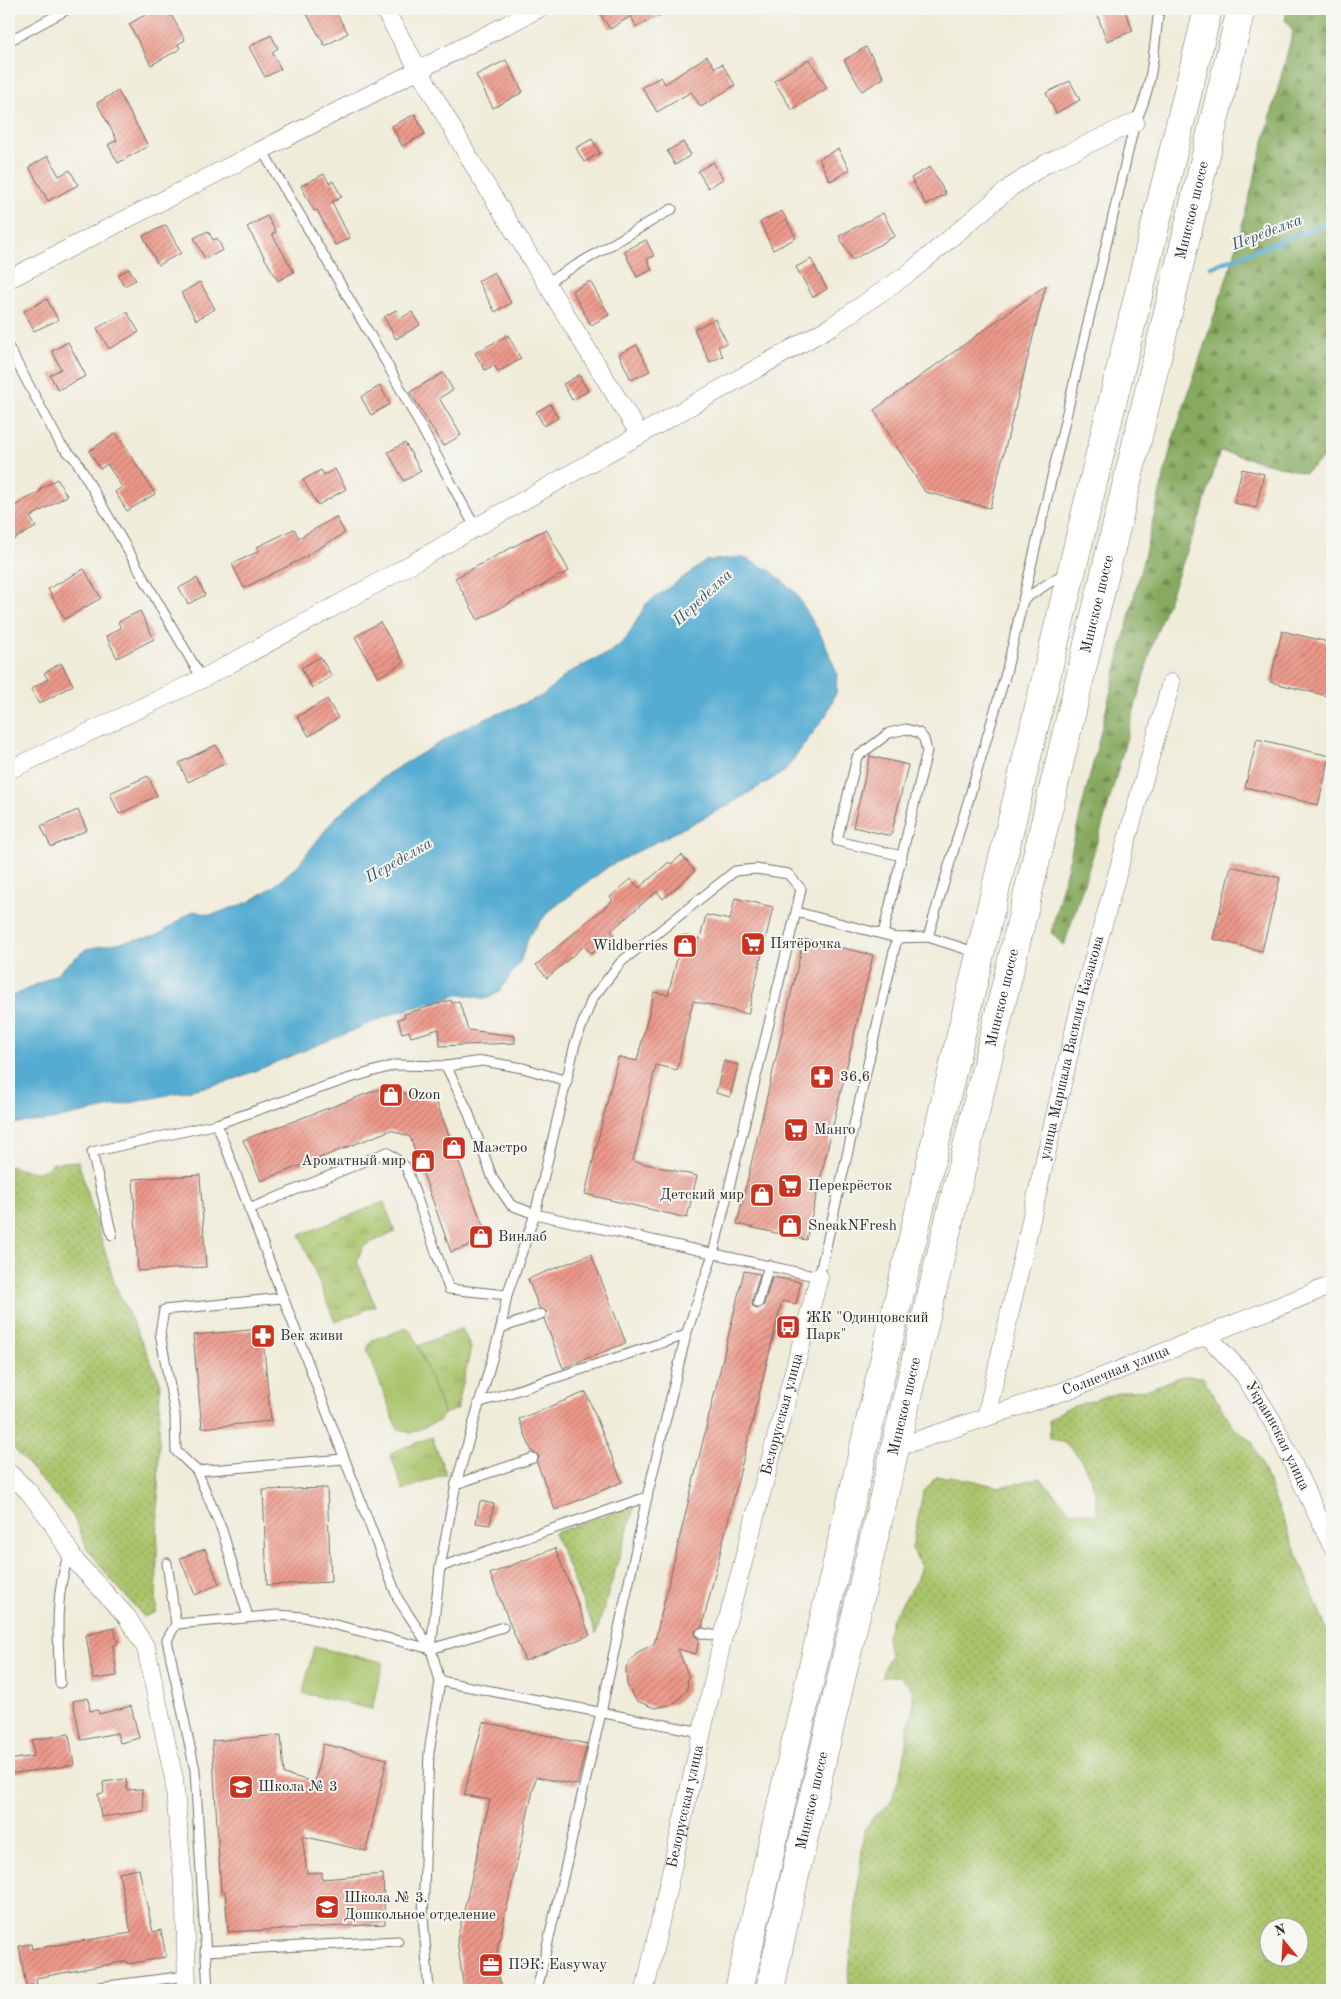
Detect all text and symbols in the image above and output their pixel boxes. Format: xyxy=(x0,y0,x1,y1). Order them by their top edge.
street label: Минское шоссе xyxy=(1173,160,1212,261)
water label: Переделка xyxy=(1228,212,1305,254)
street label: Минское шоссе xyxy=(1079,554,1117,655)
water label: Переделка xyxy=(670,566,736,630)
water label: Переделка xyxy=(362,835,436,887)
supermarket icon: Пятёрочка xyxy=(740,931,766,957)
shop icon: Wildberries xyxy=(672,933,698,959)
street label: улица Маршала Василия Казакова xyxy=(1038,934,1107,1162)
place label: Пятёрочка xyxy=(770,937,842,952)
place label: Wildberries xyxy=(592,939,668,954)
street label: Минское шоссе xyxy=(984,947,1022,1049)
pharmacy icon: 36,6 xyxy=(809,1064,835,1090)
place label: 36,6 xyxy=(840,1070,870,1085)
shop icon: Ozon xyxy=(378,1082,404,1108)
place label: Ozon xyxy=(408,1088,441,1103)
supermarket icon: Манго xyxy=(783,1117,809,1143)
place label: Манго xyxy=(814,1123,855,1138)
shop icon: Маэстро xyxy=(441,1135,467,1161)
place label: Маэстро xyxy=(472,1141,528,1156)
shop icon: Ароматный мир xyxy=(410,1148,436,1174)
place label: Ароматный мир xyxy=(301,1154,406,1169)
supermarket icon: Перекрёсток xyxy=(777,1173,803,1199)
place label: Перекрёсток xyxy=(808,1179,893,1194)
shop icon: Детский мир xyxy=(749,1182,775,1208)
place label: Детский мир xyxy=(660,1188,744,1203)
shop icon: SneakNFresh xyxy=(777,1213,803,1239)
place label: SneakNFresh xyxy=(808,1219,897,1234)
shop icon: Винлаб xyxy=(468,1224,494,1250)
place label: Винлаб xyxy=(498,1230,547,1245)
place label: ЖК "Одинцовский Парк" xyxy=(806,1311,929,1343)
bus stop icon: ЖК "Одинцовский Парк" xyxy=(775,1314,801,1340)
pharmacy icon: Век живи xyxy=(250,1323,276,1349)
place label: Век живи xyxy=(280,1329,343,1344)
street label: Солнечная улица xyxy=(1060,1343,1172,1399)
street label: Белорусская улица xyxy=(759,1351,806,1477)
street label: Минское шоссе xyxy=(886,1356,924,1457)
street label: Украинская улица xyxy=(1242,1379,1312,1493)
street label: Белорусская улица xyxy=(665,1743,707,1869)
street label: Минское шоссе xyxy=(794,1750,831,1851)
school or university icon: Школа № 3 xyxy=(228,1774,254,1800)
place label: Школа № 3 xyxy=(258,1780,338,1795)
place label: Школа № 3. Дошкольное отделение xyxy=(344,1891,496,1923)
school or university icon: Школа № 3. Дошкольное отделение xyxy=(314,1894,340,1920)
north arrow xyxy=(1258,1916,1308,1966)
text: N xyxy=(1273,1922,1288,1939)
office icon: ПЭК: Easyway xyxy=(478,1952,504,1978)
place label: ПЭК: Easyway xyxy=(508,1958,607,1973)

